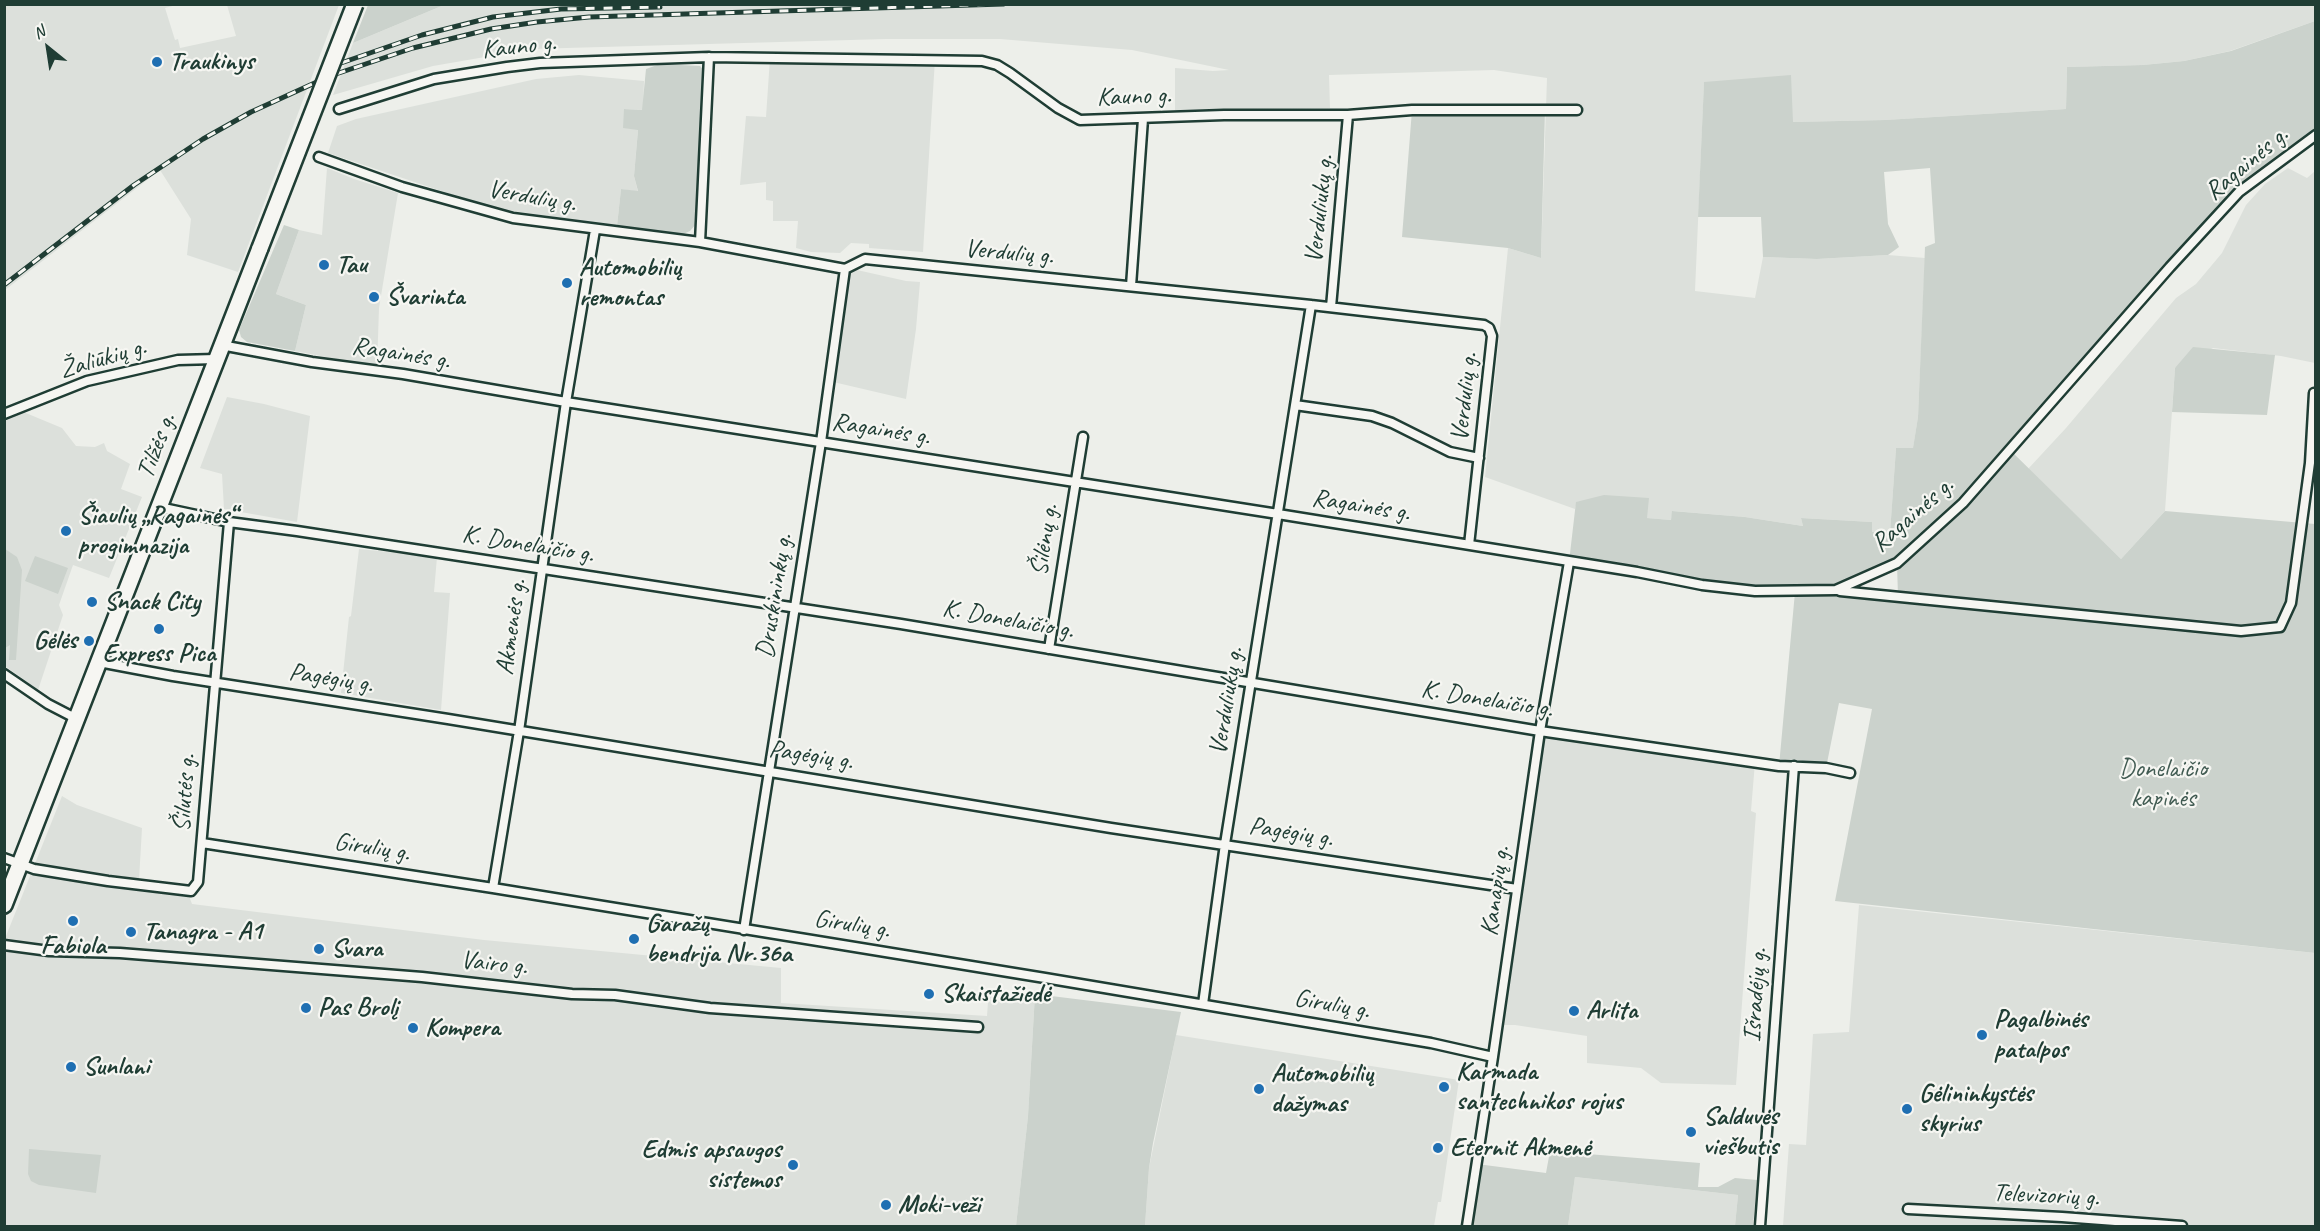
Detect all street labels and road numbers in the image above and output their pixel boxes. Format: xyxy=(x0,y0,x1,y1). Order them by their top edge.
street label: Kauno g. xyxy=(480,28,558,66)
street label: Kauno g. xyxy=(1096,80,1172,114)
street label: Ragainės g. xyxy=(2199,120,2295,208)
street label: Verduliukų g. xyxy=(1299,153,1341,265)
street label: Verdulių g. xyxy=(485,174,579,220)
street label: Verdulių g. xyxy=(963,234,1055,272)
street label: Ragainės g. xyxy=(350,331,452,377)
street label: Žaliūkių g. xyxy=(56,332,150,386)
street label: Verdulių g. xyxy=(1445,351,1485,443)
street label: Ragainės g. xyxy=(830,407,932,453)
street label: Tilžės g. xyxy=(130,409,184,483)
street label: Ragainės g. xyxy=(1865,471,1961,559)
street label: Ragainės g. xyxy=(1310,483,1412,529)
street label: Šilėnų g. xyxy=(1024,502,1066,578)
street label: K. Donelaičio g. xyxy=(460,519,596,571)
street label: Druskininkų g. xyxy=(750,532,800,660)
street label: Akmenės g. xyxy=(490,577,534,677)
street label: K. Donelaičio g. xyxy=(940,593,1076,647)
street label: Verduliukų g. xyxy=(1203,645,1251,757)
street label: Pagėgių g. xyxy=(287,657,375,701)
street label: K. Donelaičio g. xyxy=(1419,674,1555,726)
street label: Pagėgių g. xyxy=(767,734,855,778)
street label: Šilutės g. xyxy=(167,753,203,833)
street label: Pagėgių g. xyxy=(1247,811,1335,855)
street label: Girulių g. xyxy=(332,827,412,869)
street label: Kanapių g. xyxy=(1474,844,1518,938)
street label: Girulių g. xyxy=(812,904,892,946)
street label: Vairo g. xyxy=(459,945,529,983)
street label: Išradėjų g. xyxy=(1737,947,1775,1043)
street label: Girulių g. xyxy=(1292,983,1372,1027)
street label: Televizorių g. xyxy=(1992,1178,2100,1214)

